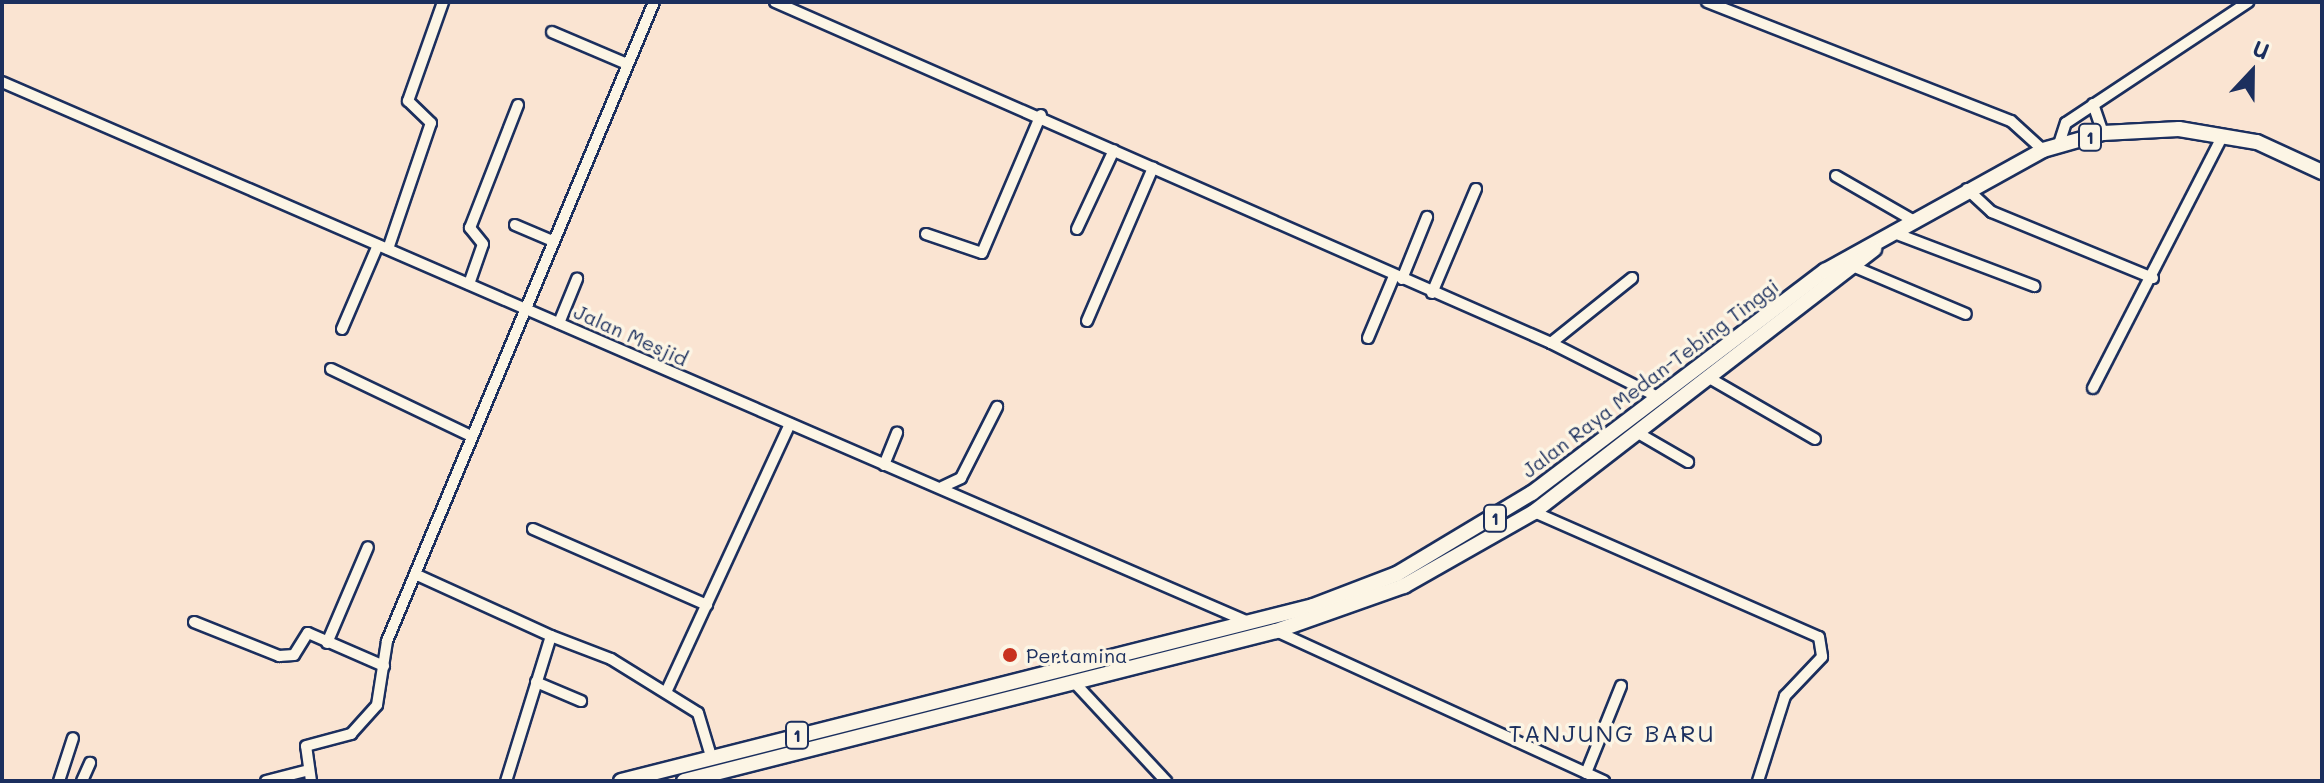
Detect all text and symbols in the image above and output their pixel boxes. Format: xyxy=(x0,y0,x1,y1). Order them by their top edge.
north arrow xyxy=(2212,32,2292,112)
text: U xyxy=(2249,33,2274,66)
road number: 1 xyxy=(2078,123,2102,151)
street label: Jalan Raya Medan-Tebing Tinggi xyxy=(1517,274,1783,482)
street label: Jalan Mesjid xyxy=(570,299,692,371)
road number: 1 xyxy=(1483,504,1507,532)
place label: Pertamina xyxy=(1026,643,1127,667)
marker: Pertamina xyxy=(1001,646,1019,664)
district label: TANJUNG BARU xyxy=(1509,719,1715,747)
road number: 1 xyxy=(785,721,809,749)

